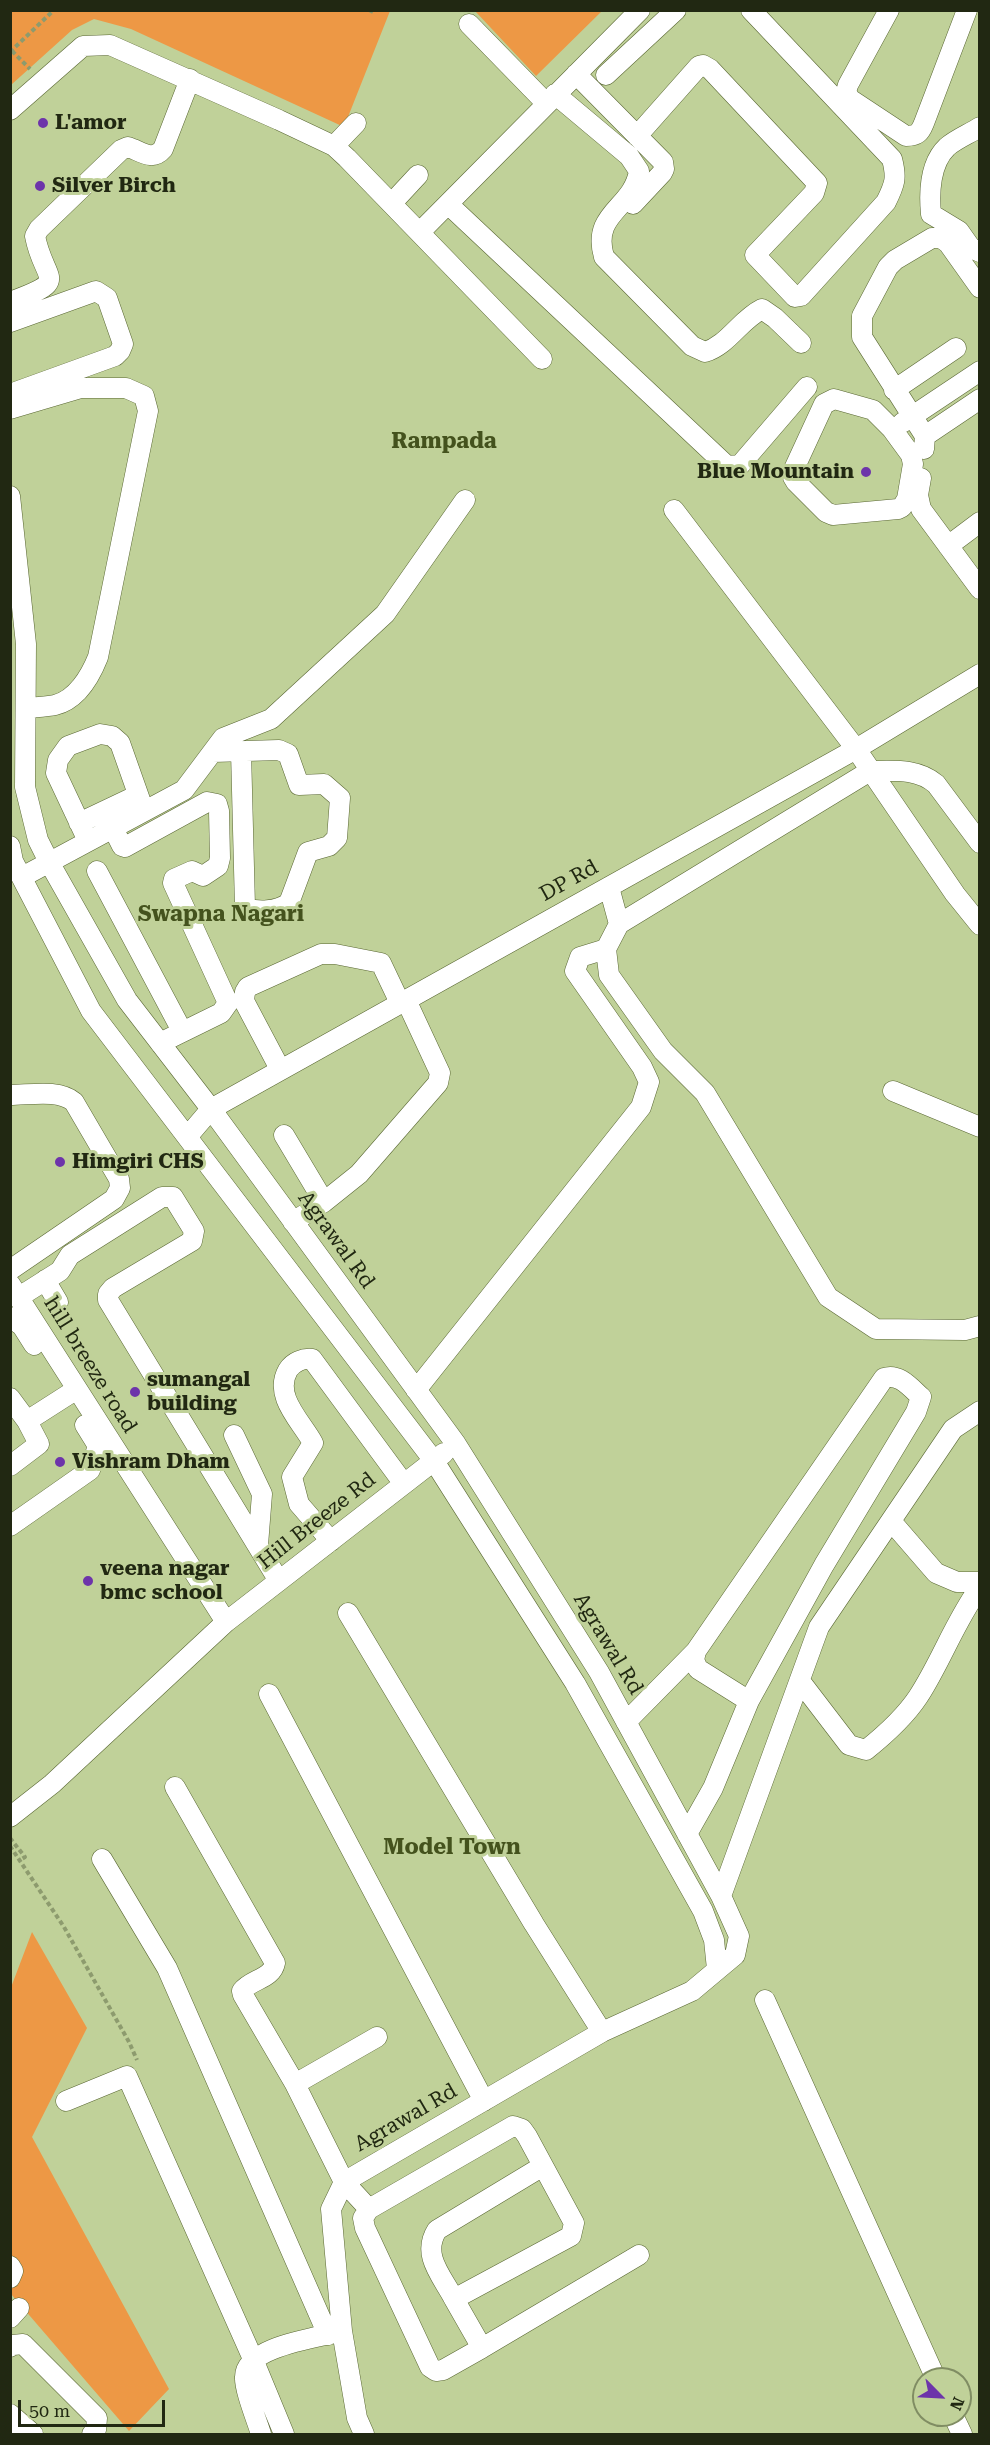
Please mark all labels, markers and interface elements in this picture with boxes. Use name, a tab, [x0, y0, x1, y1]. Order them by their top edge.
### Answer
place label: L'amor	[55, 110, 127, 136]
marker: L'amor	[36, 116, 50, 130]
place label: Silver Birch	[52, 173, 176, 199]
marker: Silver Birch	[33, 179, 47, 193]
district label: Rampada	[391, 429, 497, 455]
place label: Blue Mountain	[697, 459, 854, 485]
marker: Blue Mountain	[859, 465, 873, 479]
street label: DP Rd	[535, 855, 603, 907]
district label: Swapna Nagari	[138, 902, 304, 928]
place label: Himgiri CHS	[72, 1149, 204, 1175]
marker: Himgiri CHS	[53, 1155, 67, 1169]
street label: Agrawal Rd	[292, 1186, 380, 1294]
street label: hill breeze road	[38, 1292, 142, 1438]
place label: sumangal building	[147, 1367, 250, 1417]
marker: sumangal building	[128, 1385, 142, 1399]
place label: Vishram Dham	[72, 1449, 230, 1475]
marker: Vishram Dham	[53, 1455, 67, 1469]
street label: Hill Breeze Rd	[253, 1467, 381, 1575]
place label: veena nagar bmc school	[100, 1556, 230, 1606]
marker: veena nagar bmc school	[81, 1574, 95, 1588]
street label: Agrawal Rd	[568, 1589, 648, 1699]
district label: Model Town	[383, 1835, 521, 1861]
street label: Agrawal Rd	[350, 2079, 462, 2157]
north arrow	[912, 2367, 972, 2427]
scale bar	[21, 2388, 168, 2426]
text: N	[946, 2394, 968, 2413]
text: 50 m	[29, 2400, 70, 2421]

